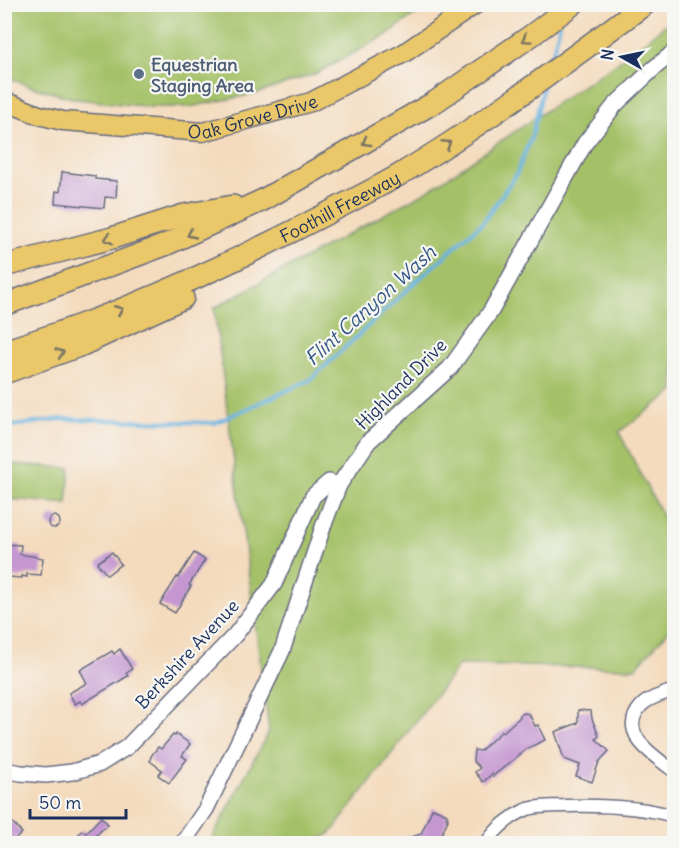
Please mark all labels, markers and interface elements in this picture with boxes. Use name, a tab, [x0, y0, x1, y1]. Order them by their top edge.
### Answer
north arrow	[592, 27, 652, 87]
one-way arrow	[521, 32, 532, 43]
text: N	[596, 48, 618, 62]
place label: Equestrian Staging Area	[151, 53, 254, 97]
marker: Equestrian Staging Area	[132, 67, 146, 81]
street label: Oak Grove Drive	[187, 89, 321, 144]
one-way arrow	[362, 134, 372, 146]
one-way arrow	[441, 140, 451, 152]
street label: Foothill Freeway	[276, 165, 404, 247]
one-way arrow	[186, 226, 197, 238]
one-way arrow	[103, 231, 113, 244]
water label: Flint Canyon Wash	[299, 239, 441, 370]
one-way arrow	[112, 305, 123, 317]
street label: Highland Drive	[351, 334, 451, 434]
one-way arrow	[53, 348, 64, 360]
street label: Berkshire Avenue	[130, 594, 244, 714]
scale bar	[30, 782, 126, 820]
text: 50 m	[39, 791, 81, 814]

